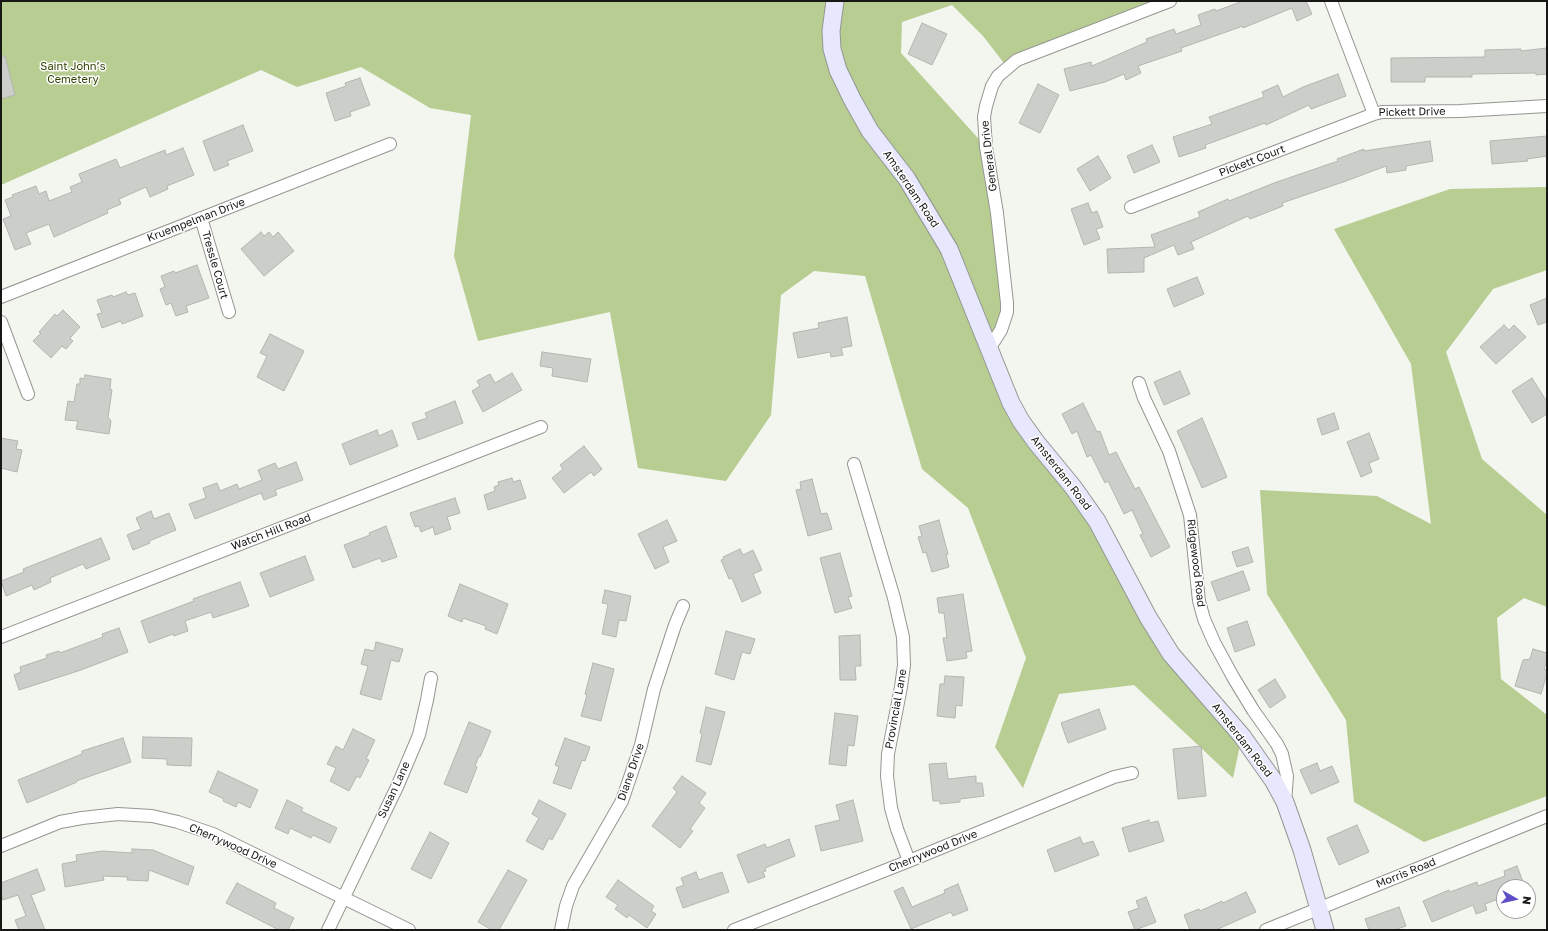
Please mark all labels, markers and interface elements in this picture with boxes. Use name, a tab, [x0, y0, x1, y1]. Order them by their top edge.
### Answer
park label: Saint John’s Cemetery	[40, 60, 106, 86]
street label: Pickett Drive	[1378, 105, 1446, 119]
street label: General Drive	[978, 120, 1000, 192]
street label: Pickett Court	[1217, 142, 1287, 180]
street label: Amsterdam Road	[880, 148, 942, 230]
street label: Kruempelman Drive	[145, 195, 247, 245]
street label: Tressle Court	[199, 229, 231, 301]
street label: Amsterdam Road	[1028, 433, 1094, 513]
street label: Watch Hill Road	[229, 511, 313, 553]
street label: Ridgewood Road	[1184, 518, 1208, 608]
street label: Provincial Lane	[882, 668, 910, 750]
street label: Amsterdam Road	[1209, 700, 1275, 780]
street label: Diane Drive	[615, 741, 647, 803]
street label: Susan Lane	[375, 760, 413, 820]
street label: Cherrywood Drive	[187, 821, 279, 871]
street label: Cherrywood Drive	[887, 827, 979, 875]
street label: Morris Road	[1374, 855, 1438, 891]
north arrow	[1496, 879, 1536, 919]
text: N	[1520, 896, 1534, 906]

